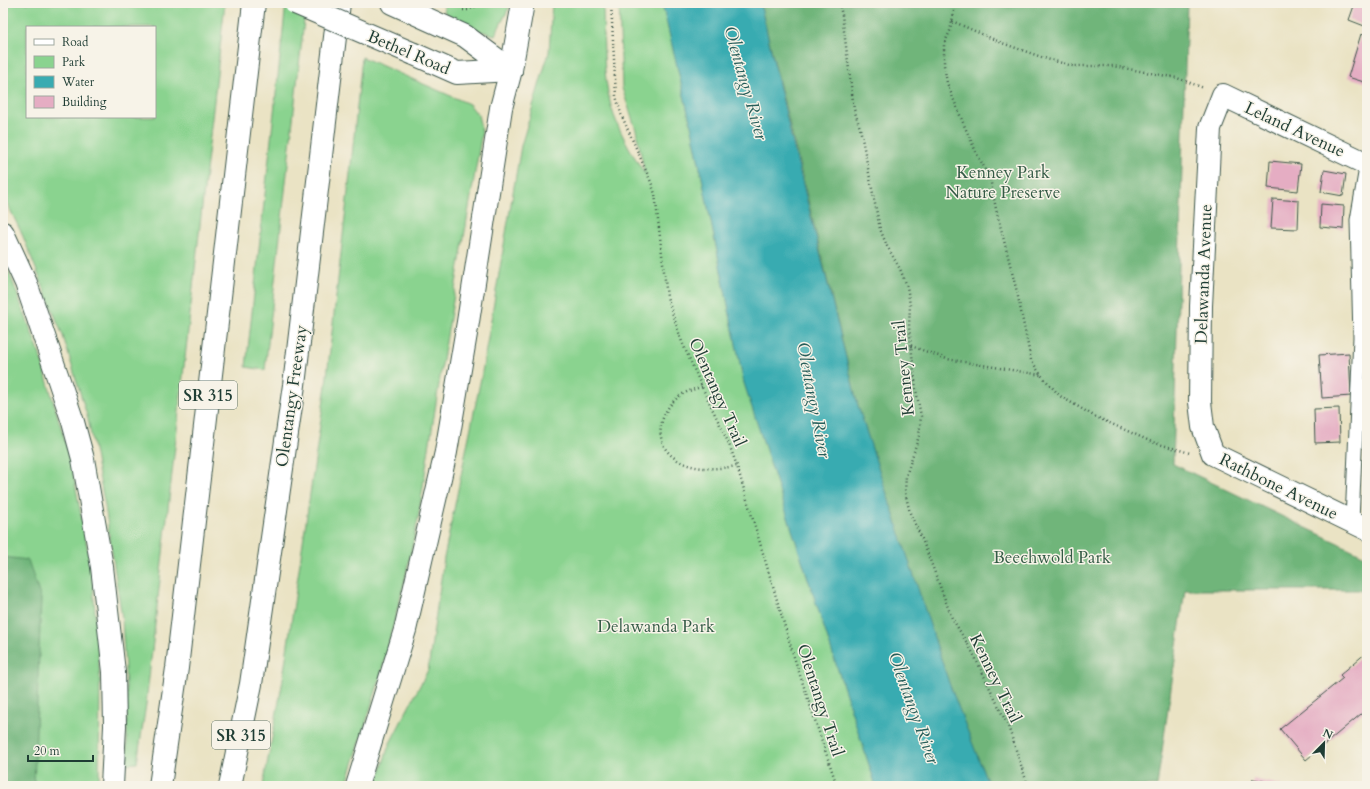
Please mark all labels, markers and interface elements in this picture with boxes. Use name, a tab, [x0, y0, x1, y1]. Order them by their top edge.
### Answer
water label: Olentangy River	[717, 23, 774, 144]
street label: Bethel Road	[364, 25, 454, 80]
legend	[26, 26, 156, 118]
text: Road	[62, 34, 89, 50]
text: Park	[62, 54, 86, 70]
text: Water	[61, 74, 95, 90]
text: Building	[62, 94, 107, 110]
street label: Leland Avenue	[1241, 96, 1349, 163]
park label: Kenney Park Nature Preserve	[946, 161, 1060, 204]
street label: Delawanda Avenue	[1190, 204, 1217, 344]
street label: Kenney Trail	[887, 318, 920, 417]
street label: Olentangy Freeway	[270, 324, 313, 469]
street label: Olentangy Trail	[683, 334, 752, 451]
water label: Olentangy River	[790, 340, 837, 461]
road number: SR 315	[179, 381, 237, 409]
street label: Rathbone Avenue	[1216, 448, 1342, 525]
park label: Beechwold Park	[993, 546, 1112, 569]
park label: Delawanda Park	[597, 615, 716, 638]
street label: Kenney Trail	[964, 630, 1027, 727]
street label: Olentangy Trail	[792, 641, 850, 760]
water label: Olentangy River	[882, 649, 946, 769]
road number: SR 315	[212, 721, 270, 749]
north arrow	[1304, 723, 1344, 763]
text: N	[1320, 725, 1335, 743]
scale bar	[28, 737, 93, 763]
text: 20 m	[34, 743, 61, 759]

